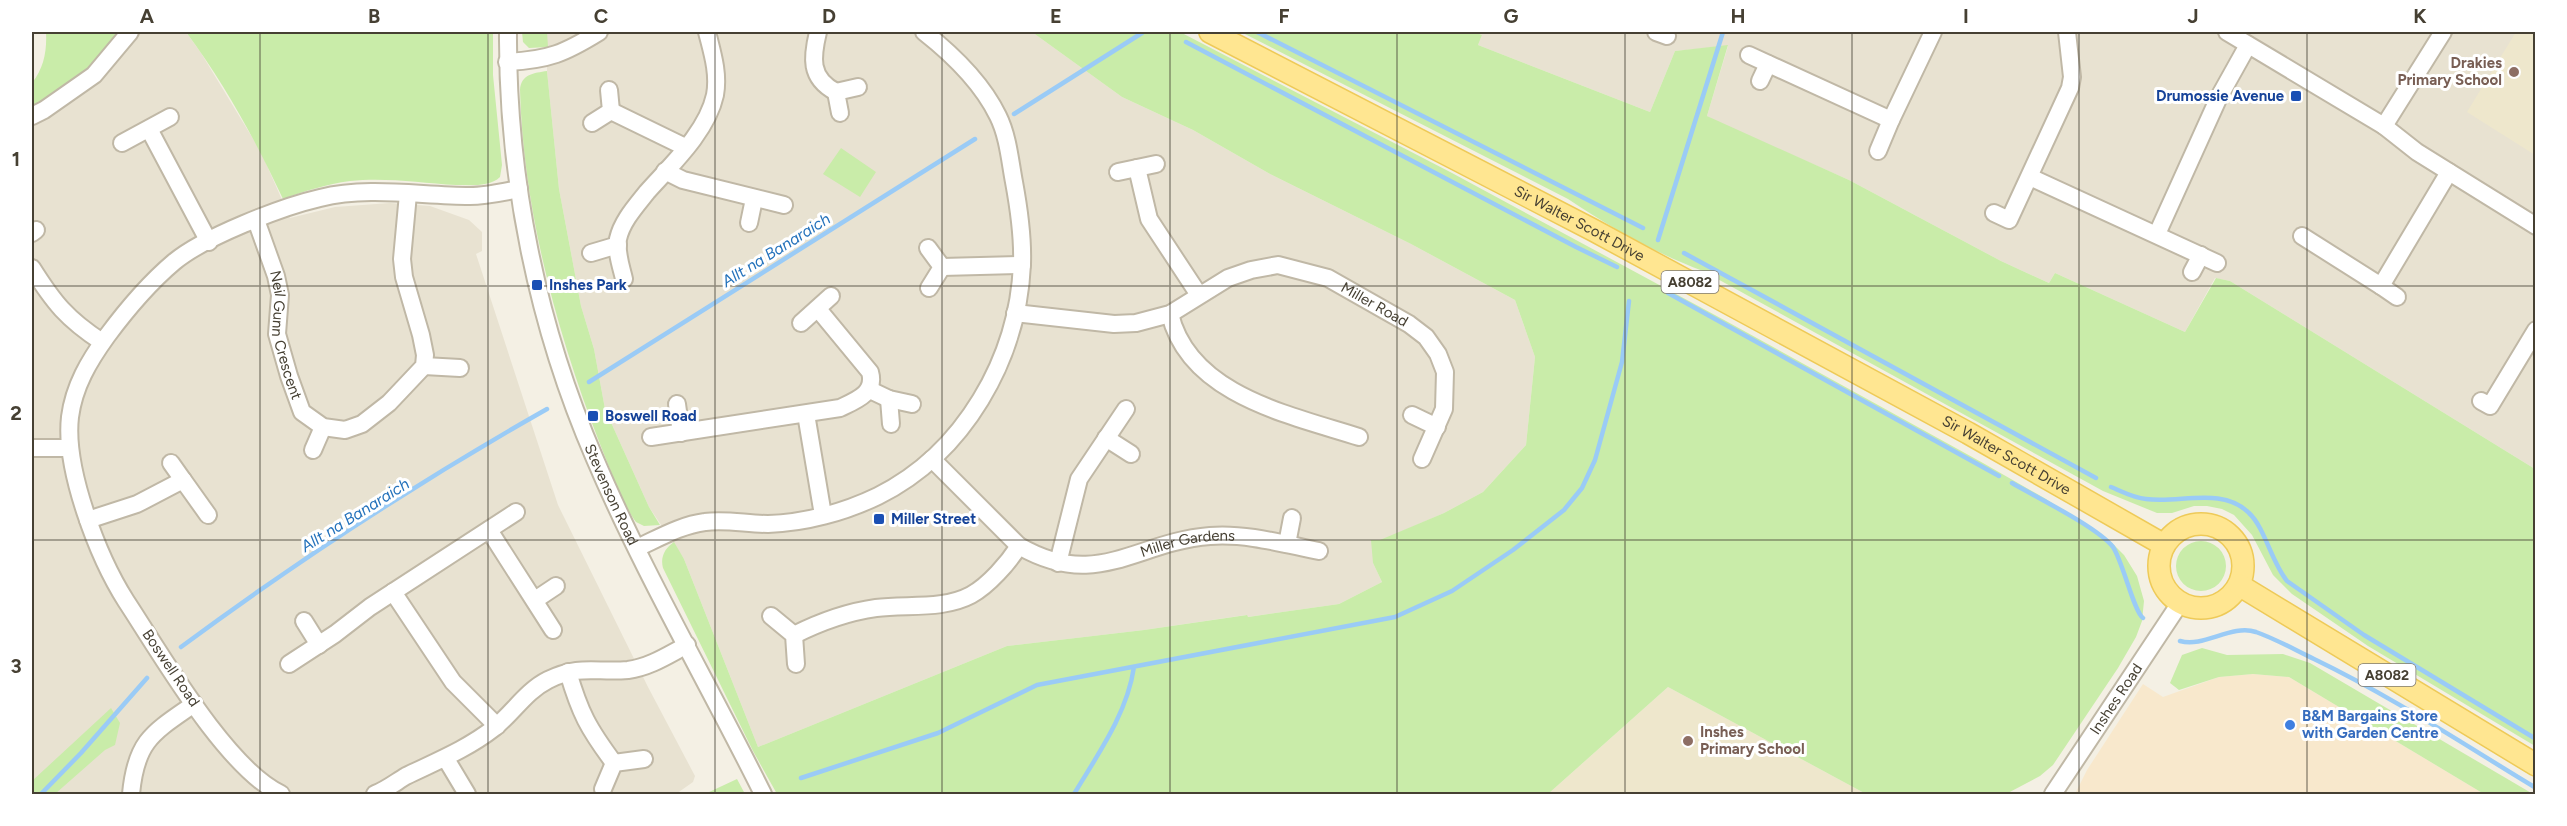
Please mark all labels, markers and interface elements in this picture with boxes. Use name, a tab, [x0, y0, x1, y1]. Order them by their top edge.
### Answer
text: A	[140, 4, 155, 28]
text: B	[368, 4, 380, 28]
text: C	[594, 4, 608, 28]
text: D	[822, 4, 836, 28]
text: E	[1050, 4, 1062, 28]
text: F	[1278, 4, 1290, 28]
text: G	[1504, 4, 1519, 28]
text: H	[1731, 4, 1746, 28]
text: I	[1963, 4, 1969, 28]
text: J	[2187, 4, 2199, 28]
text: K	[2413, 4, 2427, 28]
place label: Drakies Primary School	[2397, 54, 2502, 89]
marker: Drakies Primary School	[2507, 65, 2521, 79]
place label: Drumossie Avenue	[2156, 87, 2285, 105]
marker: Drumossie Avenue	[2289, 89, 2303, 103]
text: 1	[12, 147, 20, 171]
street label: Sir Walter Scott Drive	[1511, 182, 1648, 265]
water label: Allt na Banaraich	[717, 209, 834, 291]
street label: Neil Gunn Crescent	[266, 269, 306, 402]
road number: A8082	[1662, 271, 1718, 293]
place label: Inshes Park	[549, 276, 627, 294]
marker: Inshes Park	[530, 278, 544, 292]
street label: Miller Road	[1338, 278, 1411, 331]
text: 2	[10, 401, 22, 425]
place label: Boswell Road	[605, 407, 697, 425]
marker: Boswell Road	[586, 409, 600, 423]
street label: Sir Walter Scott Drive	[1939, 412, 2074, 499]
street label: Stevenson Road	[581, 441, 642, 548]
water label: Allt na Banaraich	[296, 474, 413, 556]
place label: Miller Street	[891, 510, 976, 528]
marker: Miller Street	[872, 512, 886, 526]
street label: Miller Gardens	[1138, 526, 1235, 561]
street label: Boswell Road	[139, 626, 203, 710]
text: 3	[10, 654, 22, 678]
street label: Inshes Road	[2086, 660, 2146, 738]
road number: A8082	[2358, 664, 2416, 686]
place label: B&M Bargains Store with Garden Centre	[2302, 707, 2439, 742]
marker: B&M Bargains Store with Garden Centre	[2283, 718, 2297, 732]
place label: Inshes Primary School	[1700, 723, 1805, 758]
marker: Inshes Primary School	[1681, 734, 1695, 748]

